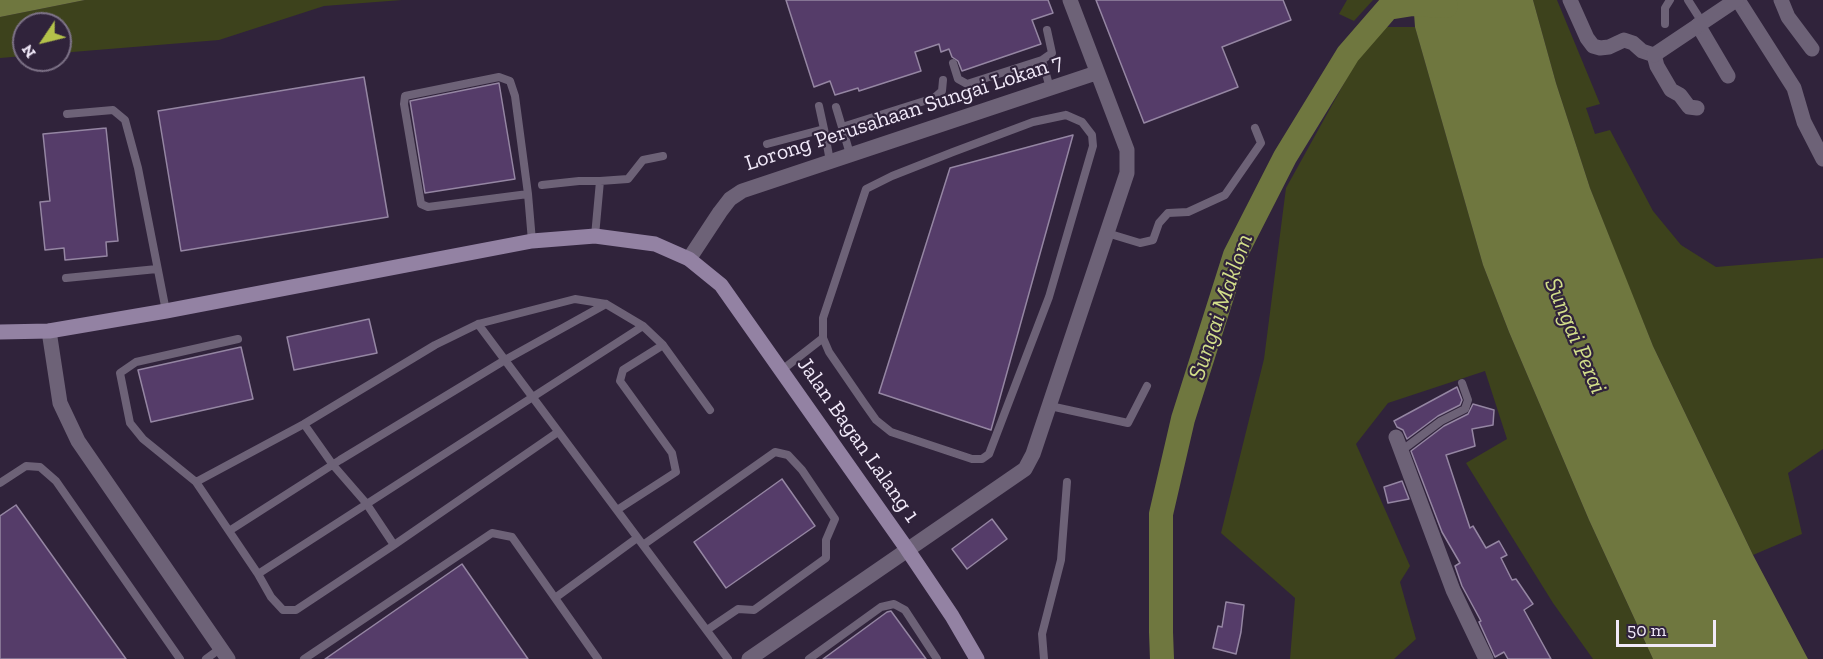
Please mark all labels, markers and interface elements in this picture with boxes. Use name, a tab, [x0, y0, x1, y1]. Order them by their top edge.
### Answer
north arrow	[12, 12, 72, 72]
text: N	[17, 41, 40, 62]
street label: Lorong Perusahaan Sungai Lokan 7	[742, 49, 1066, 177]
water label: Sungai Maklom	[1183, 230, 1259, 384]
water label: Sungai Perai	[1538, 274, 1612, 398]
street label: Jalan Bagan Lalang 1	[791, 352, 925, 528]
scale bar	[1619, 608, 1720, 646]
text: 50 m	[1627, 619, 1666, 641]

